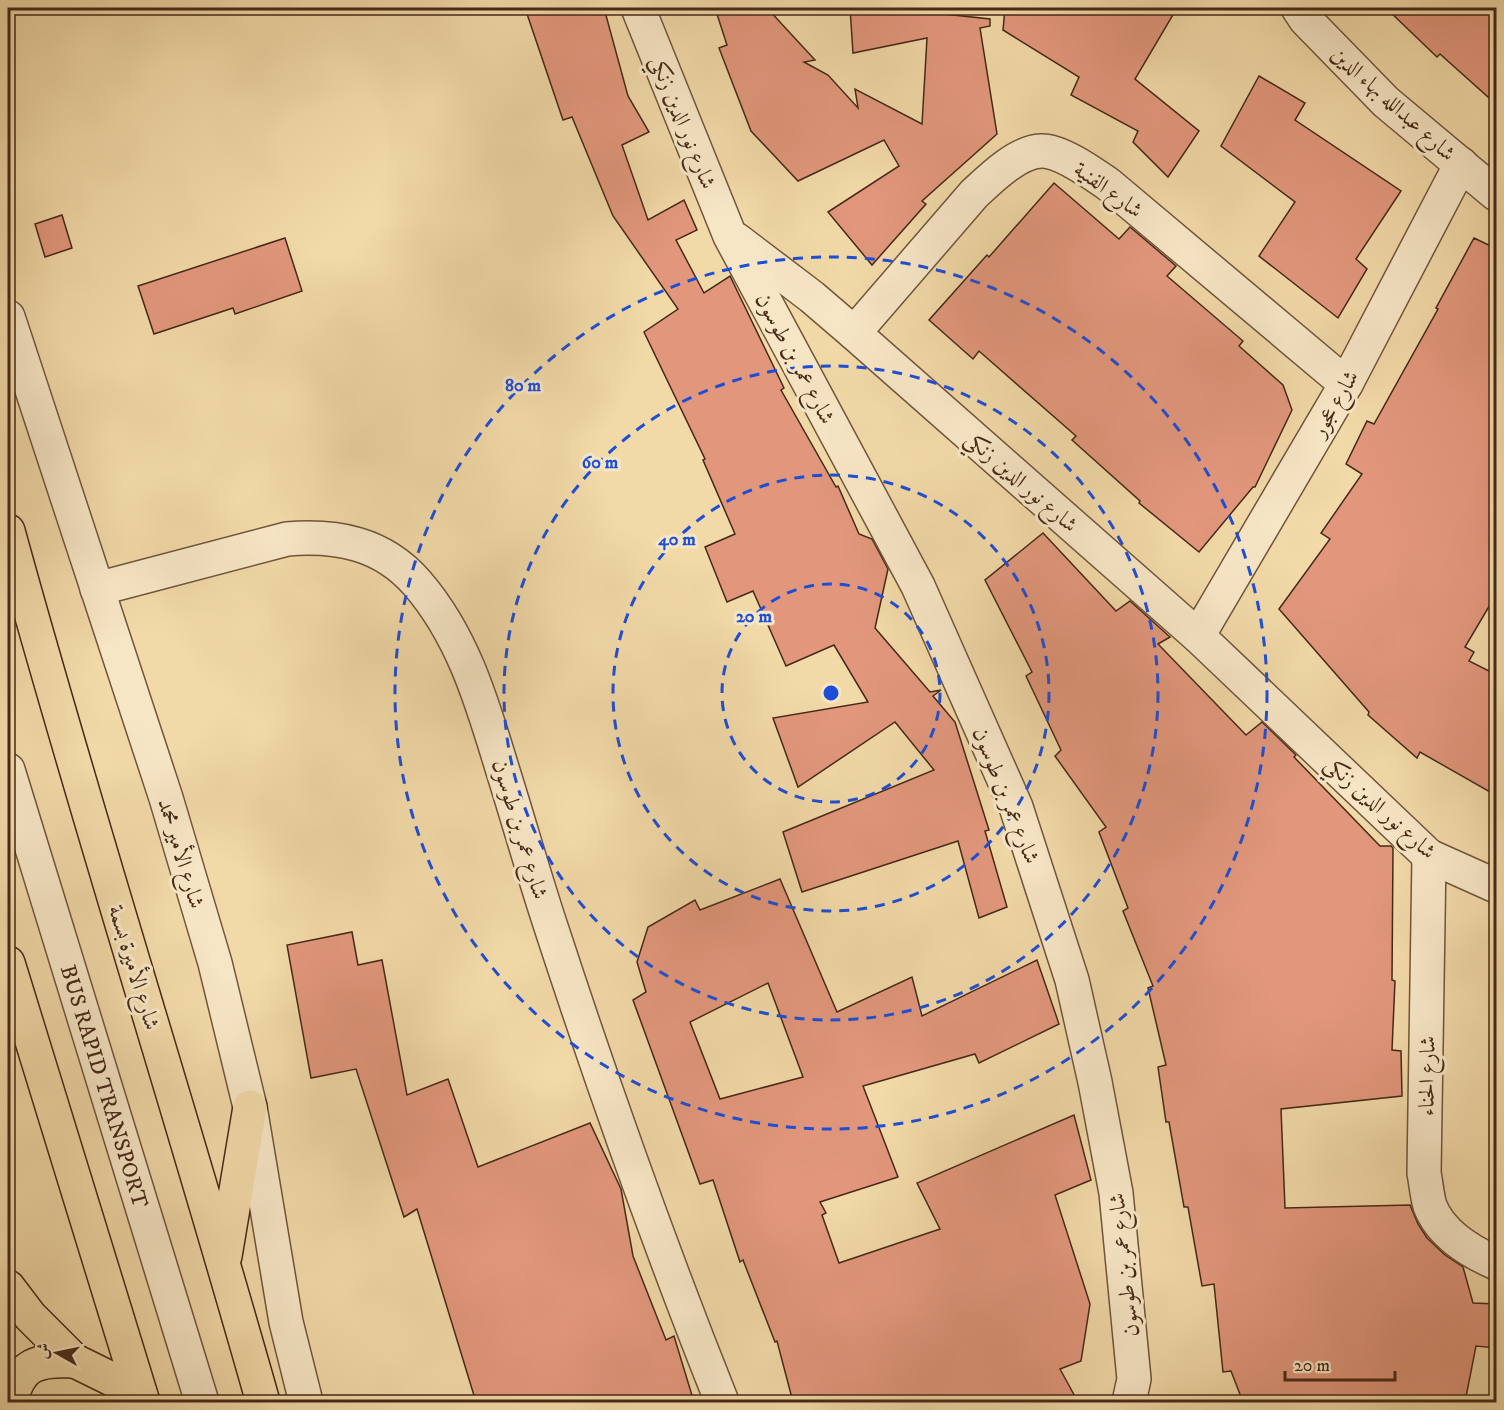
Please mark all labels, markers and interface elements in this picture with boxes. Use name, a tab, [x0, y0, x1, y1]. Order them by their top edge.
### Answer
street label: شارع عبدالله بهاء الدين	[1322, 41, 1461, 170]
street label: شارع نور الدين زنكي	[638, 52, 722, 195]
street label: شارع الفنية	[1066, 156, 1148, 228]
street label: شارع عمر بن طوسون	[745, 289, 841, 431]
street label: شارع عجور	[1304, 366, 1369, 446]
text: 80 m	[505, 375, 542, 397]
street label: شارع نور الدين زنكي	[955, 426, 1083, 543]
text: 60 m	[582, 452, 619, 474]
text: 40 m	[657, 529, 696, 551]
text: 20 m	[736, 606, 772, 628]
centre of rings	[821, 683, 841, 703]
street label: شارع عمر بن طوسون	[962, 723, 1045, 869]
street label: شارع نور الدين زنكي	[1315, 751, 1441, 870]
street label: شارع عمر بن طوسون	[482, 756, 554, 904]
street label: شارع الأمير محمد	[147, 794, 213, 913]
street label: شارع الأميرة بسمة	[98, 901, 168, 1034]
street label: BUS RAPID TRANSPORT	[54, 962, 154, 1212]
street label: شارع الحناء	[1413, 1036, 1446, 1117]
street label: شارع عمر بن طوسون	[1104, 1191, 1149, 1338]
north arrow	[27, 1323, 87, 1383]
text: ش	[32, 1341, 54, 1360]
scale bar	[1285, 1344, 1394, 1382]
text: 20 m	[1294, 1355, 1330, 1377]

